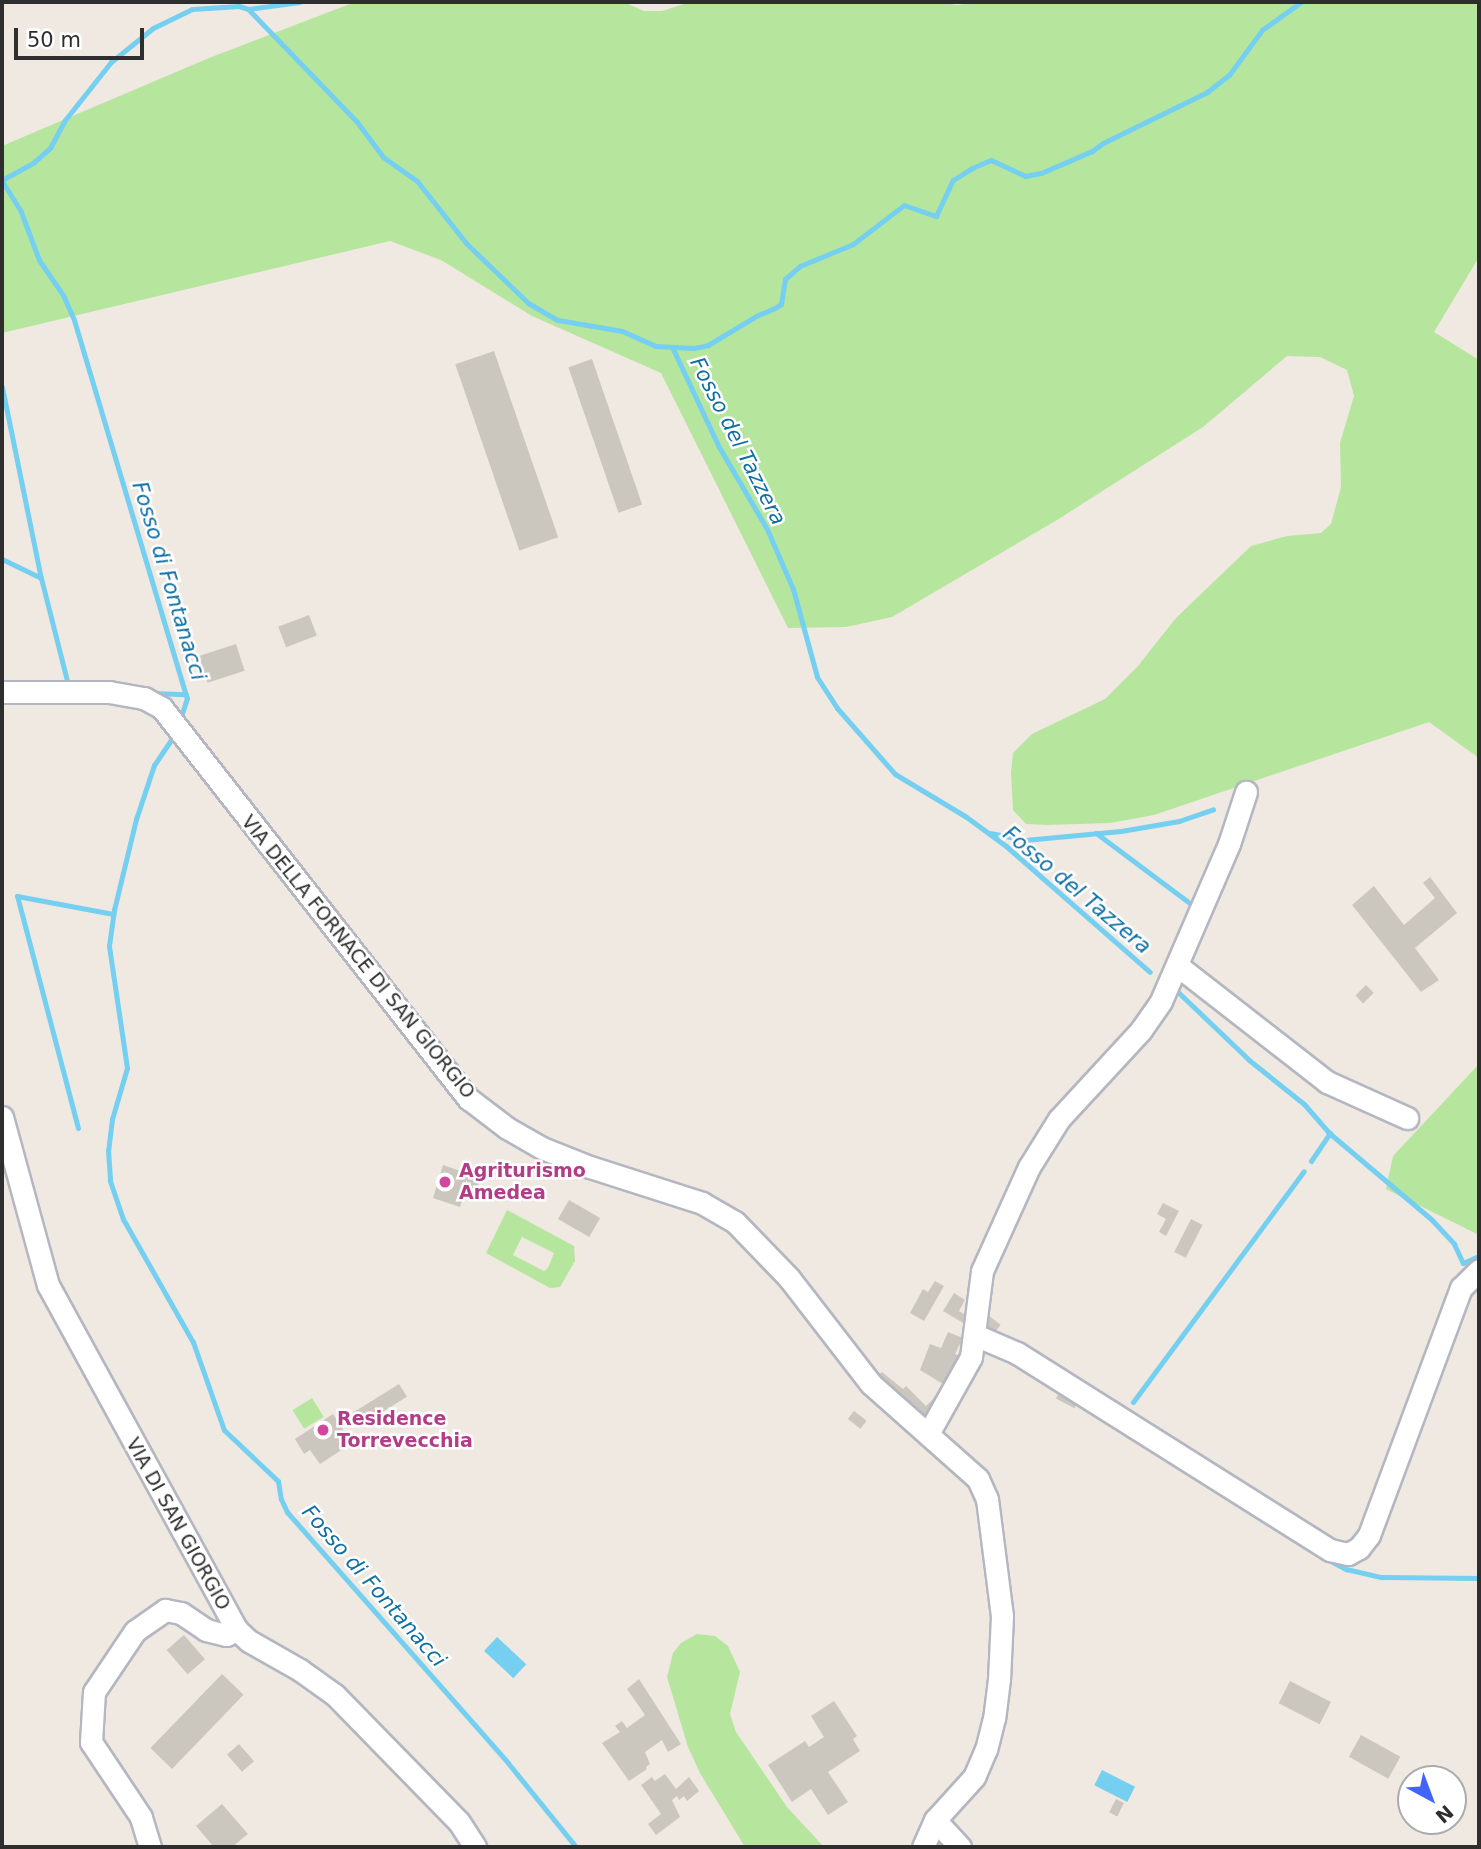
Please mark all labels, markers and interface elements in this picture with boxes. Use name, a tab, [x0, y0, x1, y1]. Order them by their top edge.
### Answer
scale bar	[18, 14, 147, 58]
text: 50 m	[27, 28, 81, 52]
water label: Fosso del Tazzera	[685, 353, 791, 529]
water label: Fosso di Fontanacci	[127, 479, 211, 683]
street label: VIA DELLA FORNACE DI SAN GIORGIO	[237, 811, 479, 1103]
water label: Fosso del Tazzera	[998, 821, 1156, 959]
place label: Agriturismo Amedea	[459, 1160, 586, 1204]
marker: Agriturismo Amedea	[437, 1174, 453, 1190]
place label: Residence Torrevecchia	[337, 1408, 473, 1452]
marker: Residence Torrevecchia	[315, 1422, 331, 1438]
street label: VIA DI SAN GIORGIO	[121, 1434, 235, 1614]
water label: Fosso di Fontanacci	[297, 1500, 451, 1672]
north arrow	[1397, 1765, 1467, 1835]
text: N	[1431, 1801, 1458, 1828]

